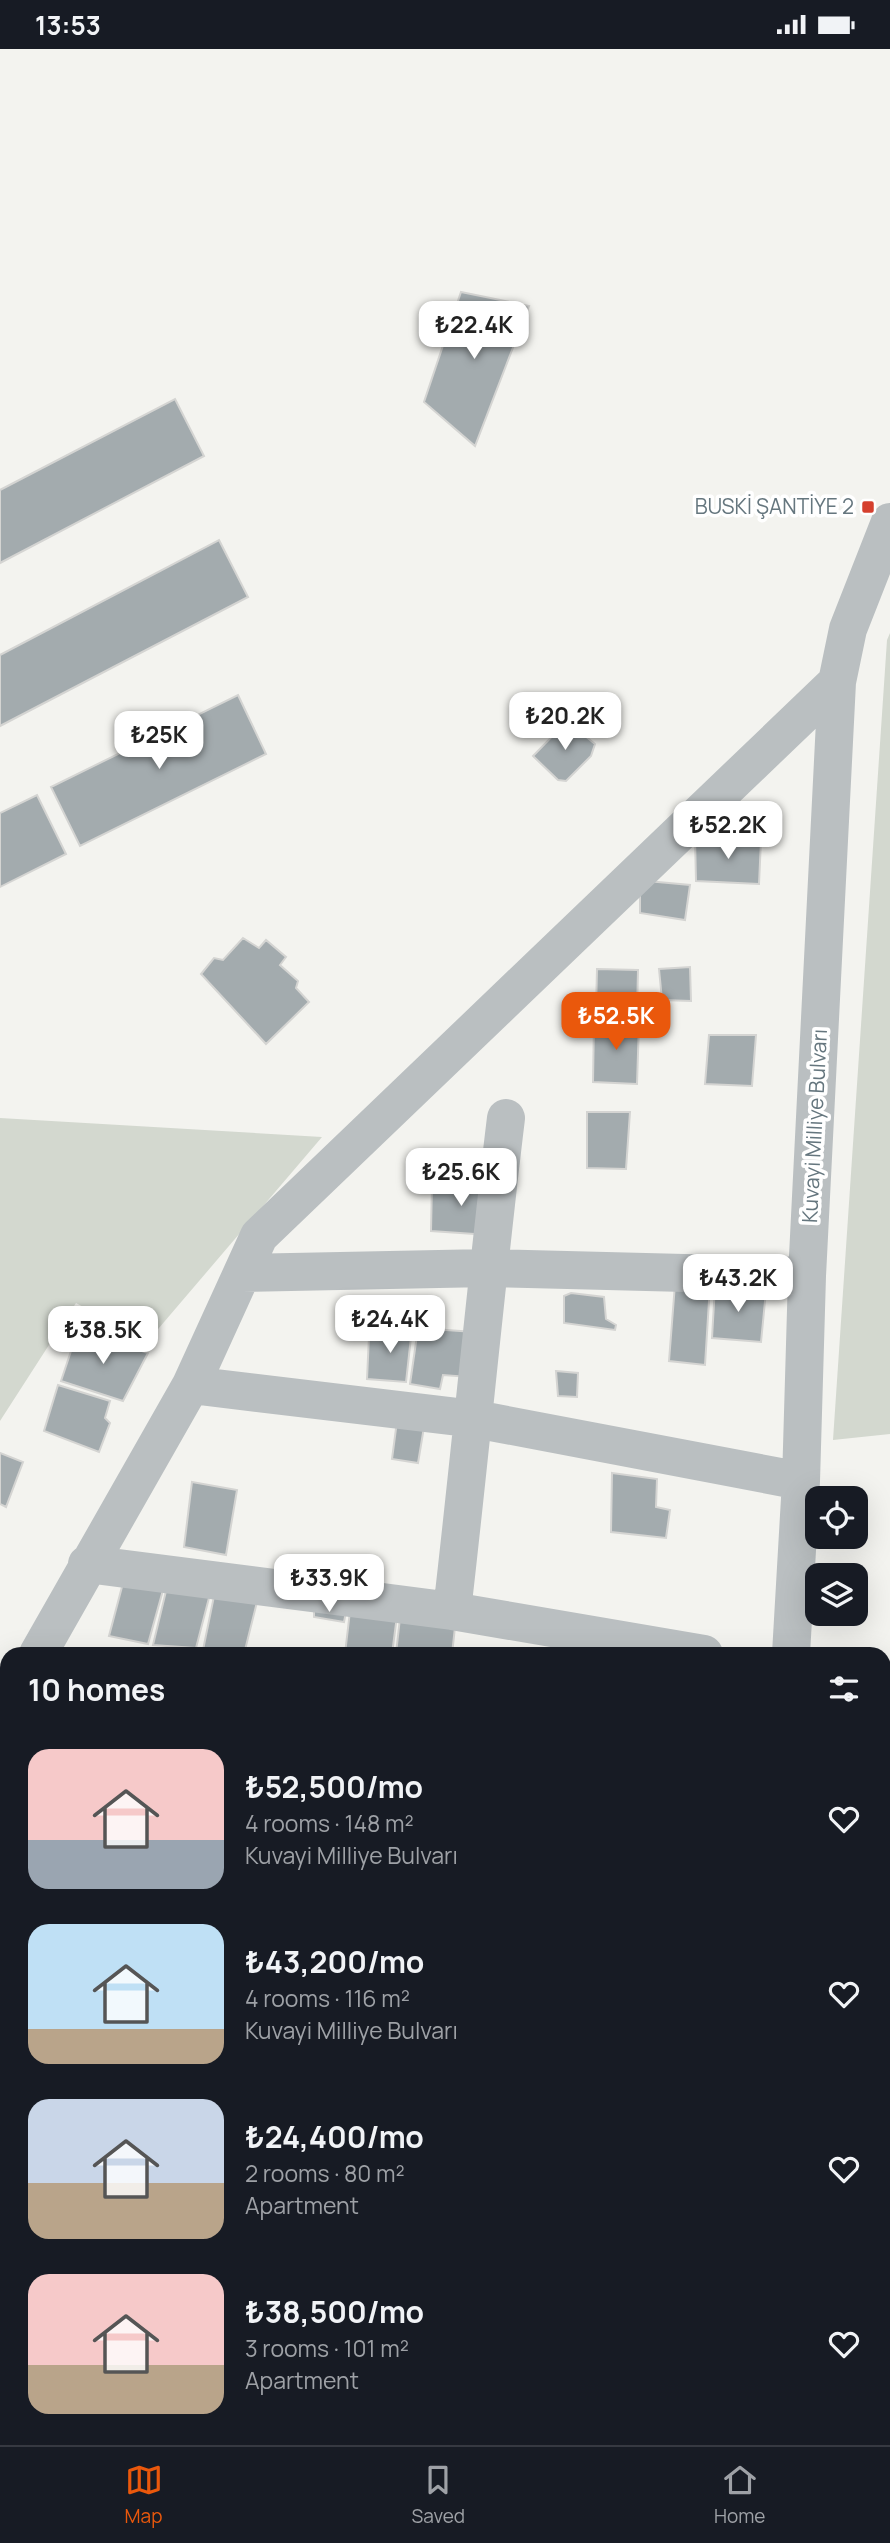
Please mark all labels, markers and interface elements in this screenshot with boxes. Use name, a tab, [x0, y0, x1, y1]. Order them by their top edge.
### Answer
text: 13:53	[35, 7, 101, 43]
pin: ₺22.4K	[417, 301, 531, 361]
text: ₺22.4K	[435, 308, 513, 340]
place label: BUSKİ ŞANTİYE 2	[695, 492, 854, 520]
marker: BUSKİ ŞANTİYE 2	[860, 499, 876, 515]
pin: ₺20.2K	[508, 693, 622, 752]
text: ₺20.2K	[525, 699, 605, 731]
pin: ₺25K	[118, 711, 200, 771]
text: ₺25K	[130, 718, 188, 750]
pin: ₺52.2K	[671, 801, 785, 861]
text: ₺52.2K	[689, 808, 767, 840]
pin: ₺52.5K	[559, 993, 673, 1052]
text: ₺52.5K	[577, 999, 655, 1031]
street label: Kuvayi Milliye Bulvarı	[795, 1028, 833, 1224]
pin: ₺25.6K	[404, 1149, 518, 1208]
text: ₺25.6K	[422, 1155, 500, 1187]
pin: ₺43.2K	[681, 1255, 795, 1314]
text: ₺43.2K	[699, 1261, 777, 1293]
pin: ₺24.4K	[333, 1295, 447, 1355]
text: ₺24.4K	[351, 1302, 429, 1334]
pin: ₺38.5K	[46, 1307, 160, 1366]
text: ₺38.5K	[64, 1313, 142, 1345]
map controls	[805, 1486, 868, 1626]
button: locate	[805, 1486, 868, 1549]
pin: ₺33.9K	[272, 1555, 386, 1614]
text: ₺33.9K	[290, 1561, 368, 1593]
button: layers	[805, 1563, 868, 1626]
text: 10 homes	[28, 1669, 165, 1710]
icon: filters	[825, 1670, 863, 1708]
text: ₺52,500/mo	[245, 1766, 423, 1807]
icon: home	[84, 1777, 168, 1861]
icon: heart	[825, 1800, 863, 1838]
text: 4 rooms · 148 m²	[245, 1807, 414, 1839]
text: Kuvayi Milliye Bulvarı	[245, 1839, 458, 1871]
text: ₺43,200/mo	[245, 1941, 424, 1982]
icon: home	[84, 1952, 168, 2036]
icon: heart	[825, 1975, 863, 2013]
text: 4 rooms · 116 m²	[245, 1982, 410, 2014]
text: Kuvayi Milliye Bulvarı	[245, 2014, 458, 2046]
text: ₺24,400/mo	[245, 2116, 424, 2157]
icon: home	[84, 2127, 168, 2211]
icon: heart	[825, 2150, 863, 2188]
text: 2 rooms · 80 m²	[245, 2157, 405, 2189]
text: Apartment	[245, 2189, 359, 2221]
text: ₺38,500/mo	[245, 2291, 424, 2332]
icon: home	[84, 2302, 168, 2386]
icon: heart	[825, 2325, 863, 2363]
text: 3 rooms · 101 m²	[245, 2332, 409, 2364]
text: Apartment	[245, 2364, 359, 2396]
tab: Map	[125, 2461, 163, 2529]
tab: Saved	[412, 2461, 465, 2529]
tab: Home	[714, 2461, 765, 2529]

